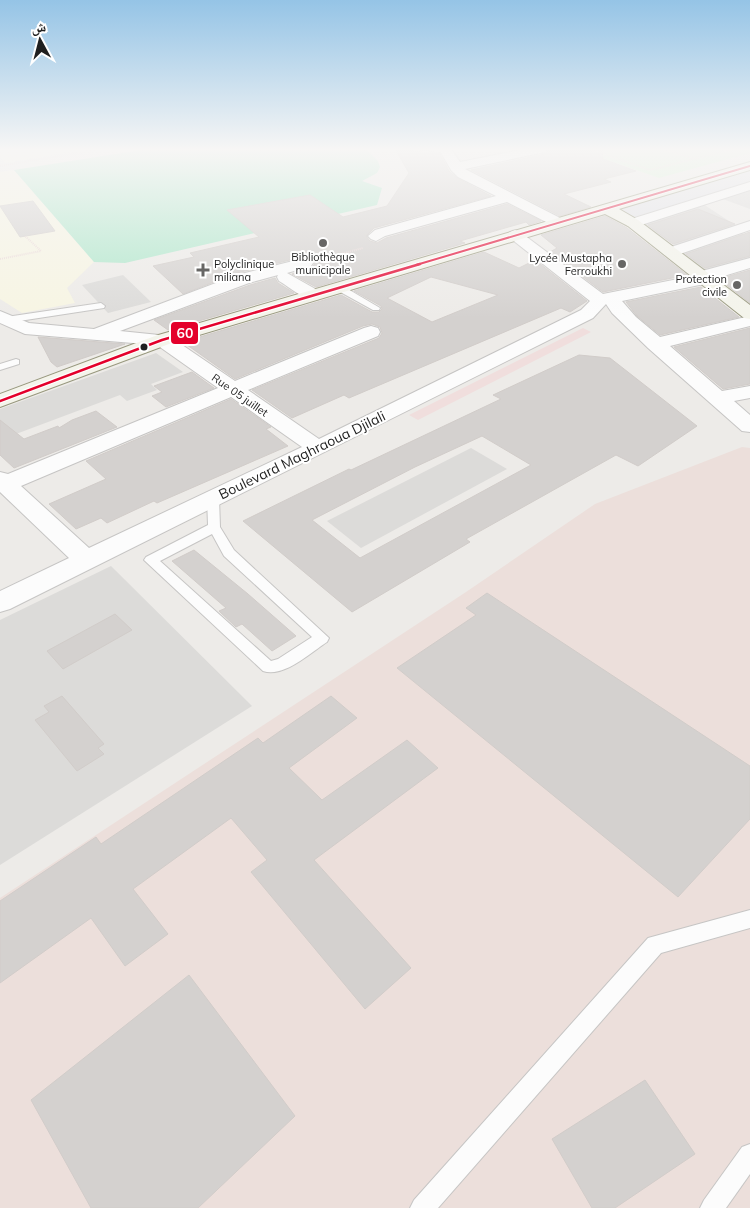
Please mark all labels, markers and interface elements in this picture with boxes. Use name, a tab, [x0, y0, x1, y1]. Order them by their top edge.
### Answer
north arrow	[15, 15, 65, 65]
text: ش	[30, 17, 47, 37]
marker: Bibliothèque municipale	[317, 237, 329, 249]
place label: Bibliothèque municipale	[291, 250, 355, 277]
place label: Lycée Mustapha Ferroukhi	[529, 251, 612, 278]
place label: Polyclinique miliana	[214, 257, 274, 284]
marker: Lycée Mustapha Ferroukhi	[616, 258, 628, 270]
marker: Polyclinique miliana	[196, 263, 210, 277]
place label: Protection civile	[675, 272, 727, 299]
marker: Protection civile	[731, 279, 743, 291]
line badge: 60	[170, 321, 199, 345]
text: 60	[177, 324, 193, 342]
unlabelled marker	[139, 342, 149, 352]
street label: Rue 05 juillet	[209, 370, 271, 420]
street label: Boulevard Maghraoua Djilali	[216, 407, 388, 503]

